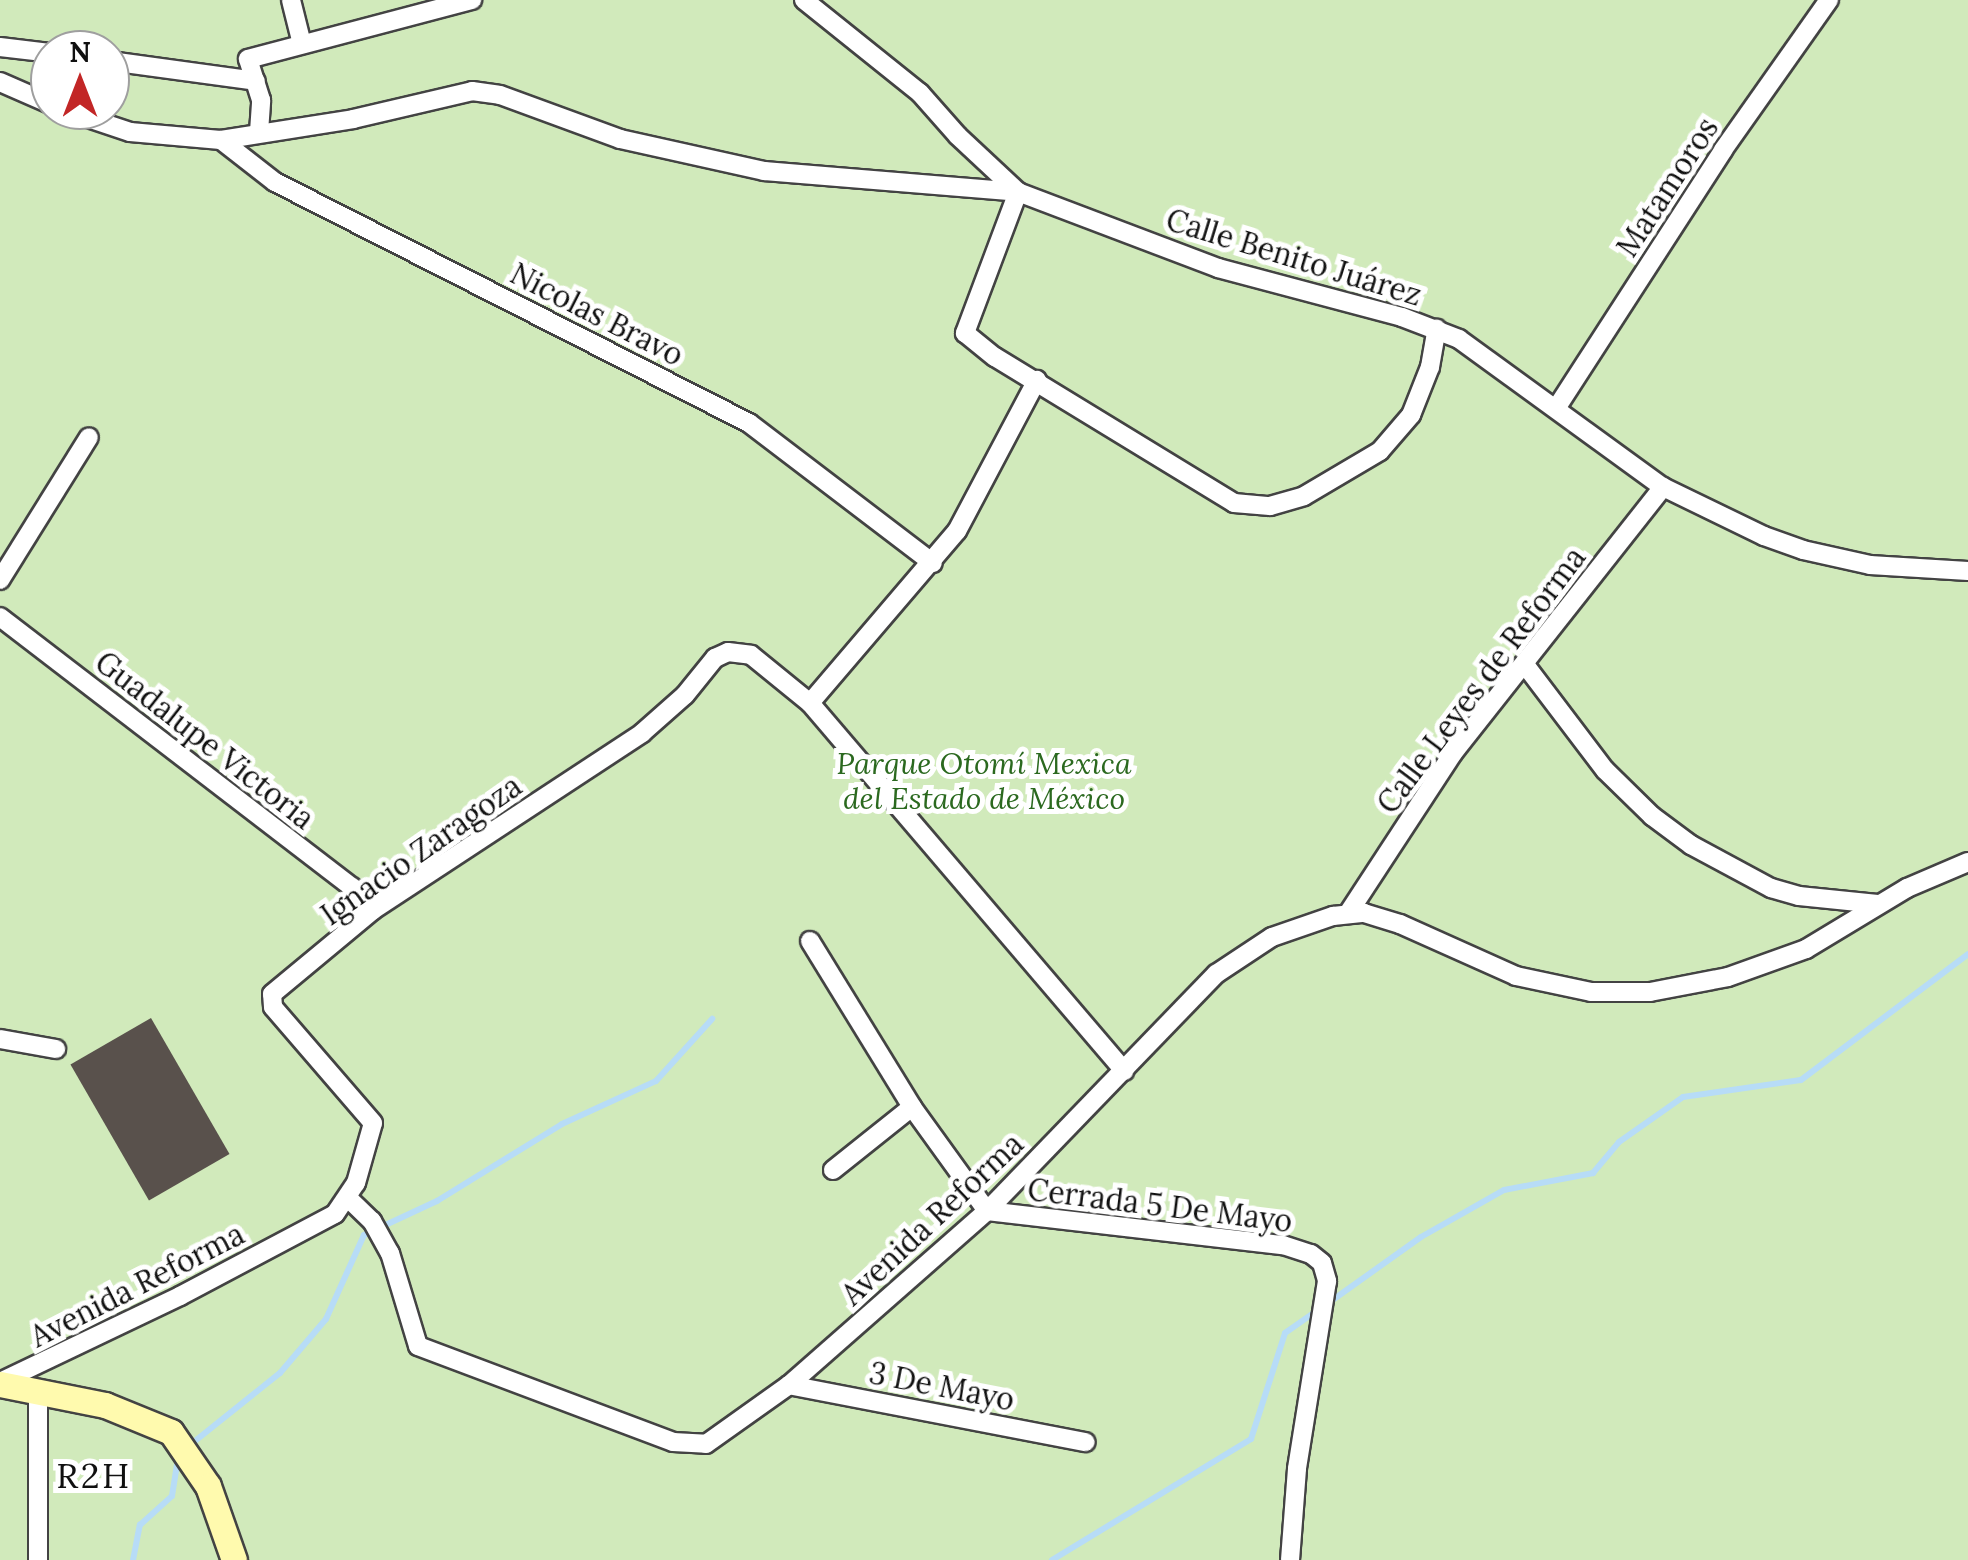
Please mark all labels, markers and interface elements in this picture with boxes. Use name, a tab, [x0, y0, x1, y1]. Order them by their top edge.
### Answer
north arrow	[30, 30, 130, 130]
text: N	[69, 34, 91, 70]
street label: Matamoros	[1609, 111, 1725, 263]
street label: Calle Benito Juárez	[1162, 201, 1426, 313]
street label: Nicolas Bravo	[505, 255, 689, 373]
street label: Calle Leyes de Reforma	[1369, 540, 1593, 820]
street label: Guadalupe Victoria	[89, 644, 321, 836]
park label: Parque Otomí Mexica del Estado de México	[837, 745, 1131, 816]
street label: Ignacio Zaragoza	[314, 767, 528, 933]
street label: Avenida Reforma	[834, 1126, 1030, 1312]
street label: Cerrada 5 De Mayo	[1026, 1171, 1294, 1239]
street label: Avenida Reforma	[24, 1216, 250, 1354]
street label: 3 De Mayo	[866, 1354, 1018, 1418]
district label: R2H	[56, 1455, 132, 1497]

